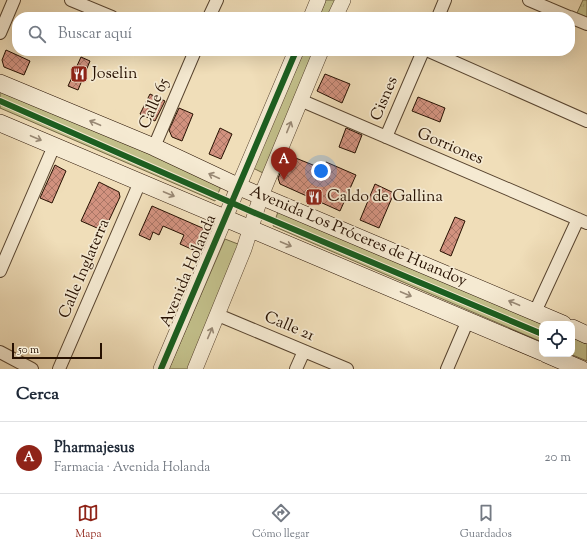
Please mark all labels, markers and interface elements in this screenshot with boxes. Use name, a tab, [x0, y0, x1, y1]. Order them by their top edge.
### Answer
search box	[12, 12, 575, 56]
icon: search	[26, 23, 48, 45]
text: Buscar aquí	[58, 24, 132, 45]
place label: Joselin	[91, 63, 138, 86]
restaurant icon: Joselin	[69, 64, 89, 84]
street label: Cisnes	[365, 73, 405, 125]
street label: Calle 65	[134, 75, 176, 133]
one-way arrow	[90, 119, 102, 126]
one-way arrow	[285, 121, 293, 133]
street label: Gorriones	[413, 123, 487, 171]
one-way arrow	[30, 135, 42, 143]
pin: A	[271, 147, 297, 180]
your location	[311, 161, 331, 181]
one-way arrow	[208, 172, 220, 179]
street label: Avenida Los Próceres de Huandoy	[246, 181, 470, 293]
place label: Caldo de Gallina	[327, 186, 444, 209]
restaurant icon: Caldo de Gallina	[304, 187, 324, 207]
one-way arrow	[162, 190, 174, 198]
street label: Avenida Holanda	[155, 211, 223, 331]
street label: Calle Inglaterra	[54, 215, 117, 322]
one-way arrow	[279, 240, 291, 248]
one-way arrow	[399, 291, 411, 298]
one-way arrow	[509, 299, 521, 306]
street label: Calle 21	[260, 306, 318, 348]
map controls	[539, 321, 575, 357]
button: locate	[539, 321, 575, 357]
one-way arrow	[207, 327, 215, 339]
scale bar	[12, 341, 102, 360]
text: 50 m	[18, 342, 39, 358]
text: Cerca	[16, 383, 59, 407]
text: Pharmajesus	[54, 438, 134, 459]
text: A	[24, 449, 34, 467]
text: 20 m	[545, 449, 571, 467]
text: Farmacia · Avenida Holanda	[54, 459, 210, 477]
tab: Mapa	[75, 502, 101, 542]
tab: Cómo llegar	[252, 502, 309, 542]
tab: Guardados	[460, 502, 512, 542]

